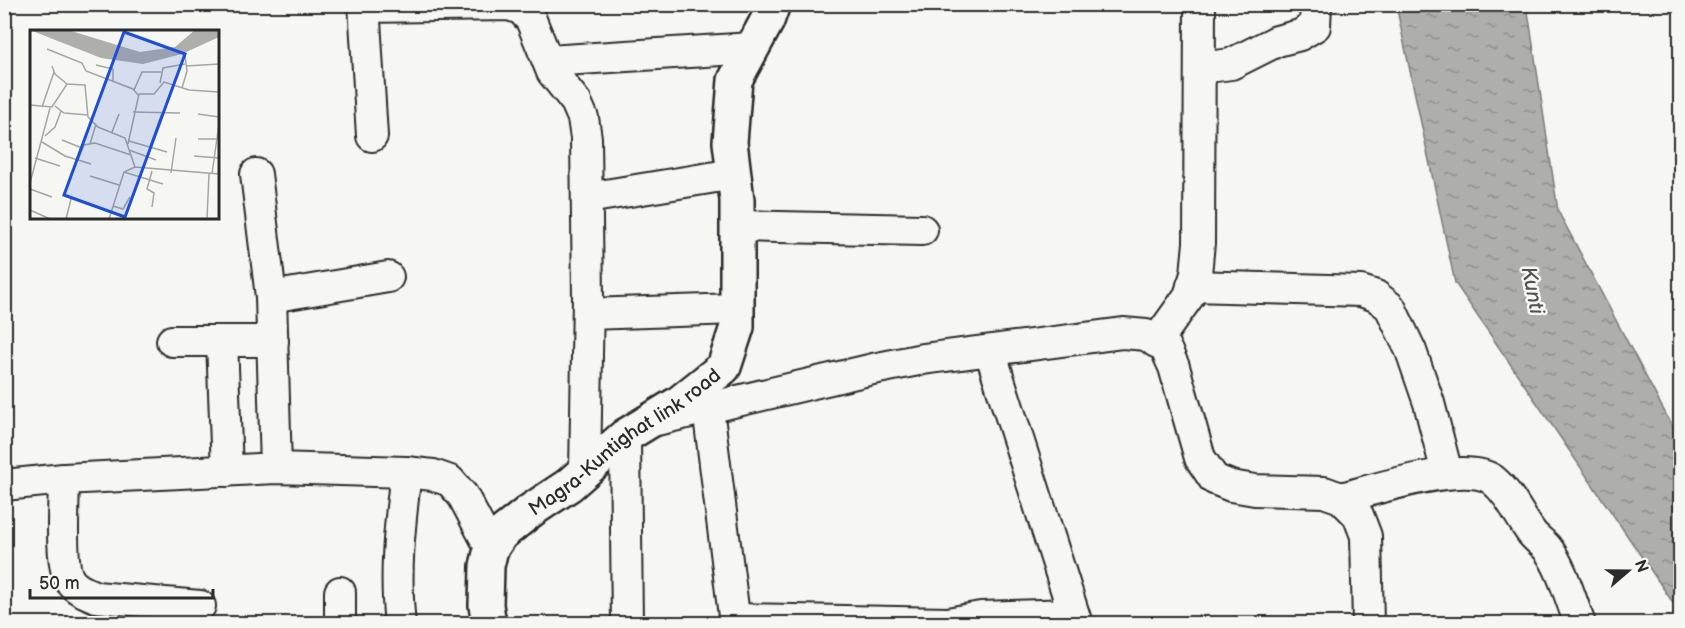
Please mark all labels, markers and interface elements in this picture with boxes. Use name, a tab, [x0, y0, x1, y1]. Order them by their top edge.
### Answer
inset map	[30, 30, 219, 219]
water label: Kunti	[1516, 264, 1550, 317]
street label: Magra-Kuntighat link road	[524, 364, 726, 522]
north arrow	[1598, 541, 1658, 601]
text: N	[1630, 557, 1652, 575]
scale bar	[30, 562, 213, 600]
text: 50 m	[39, 573, 80, 594]

